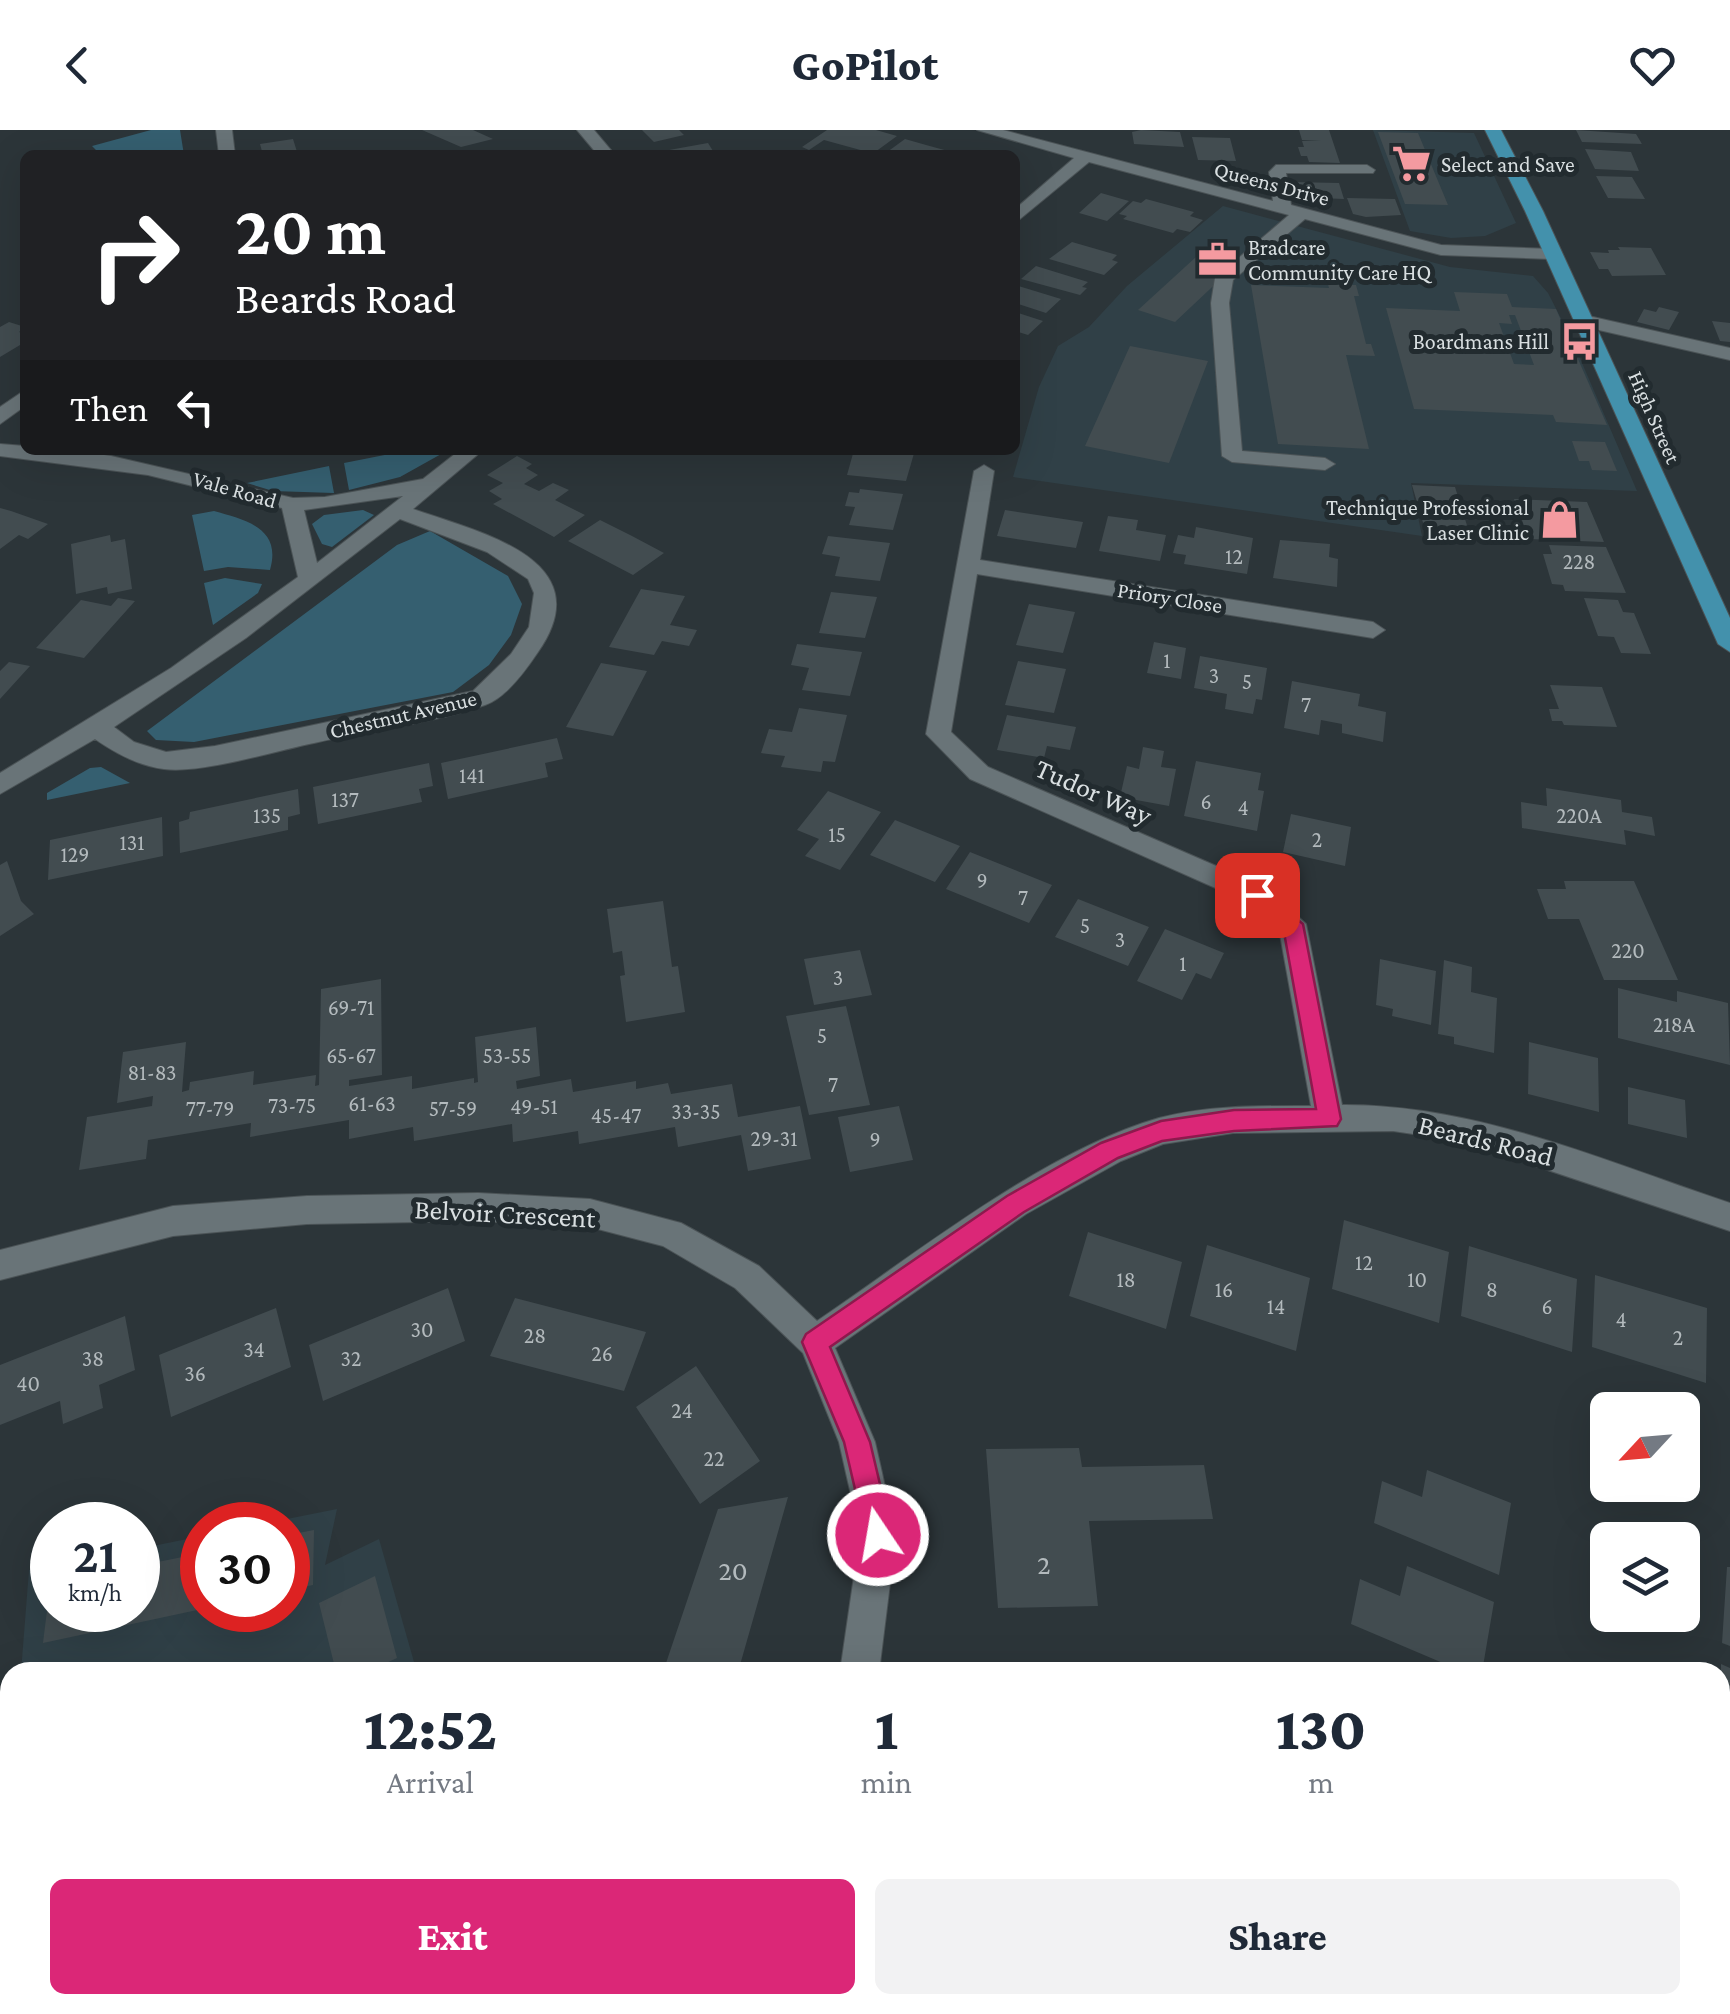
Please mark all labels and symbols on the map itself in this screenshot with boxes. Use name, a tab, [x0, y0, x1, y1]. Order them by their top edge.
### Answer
supermarket icon: Select and Save	[1390, 143, 1432, 185]
place label: Select and Save	[1441, 152, 1575, 177]
street label: Queens Drive	[1212, 156, 1332, 211]
place label: Bradcare Community Care HQ	[1248, 235, 1432, 285]
office icon: Bradcare Community Care HQ	[1197, 239, 1239, 281]
bus stop icon: Boardmans Hill	[1558, 320, 1600, 362]
place label: Boardmans Hill	[1413, 329, 1549, 354]
street label: High Street	[1623, 367, 1686, 468]
street label: Vale Road	[190, 466, 280, 513]
place label: Technique Professional Laser Clinic	[1326, 495, 1529, 545]
shop icon: Technique Professional Laser Clinic	[1538, 499, 1580, 541]
house number: 12	[1225, 544, 1243, 569]
house number: 228	[1563, 549, 1595, 574]
street label: Priory Close	[1116, 577, 1224, 618]
house number: 1	[1163, 648, 1171, 673]
house number: 3	[1209, 663, 1219, 688]
house number: 5	[1242, 669, 1252, 694]
street label: Chestnut Avenue	[327, 685, 479, 744]
house number: 7	[1301, 692, 1311, 717]
street label: Tudor Way	[1031, 752, 1158, 831]
house number: 141	[459, 763, 485, 788]
house number: 137	[331, 787, 359, 812]
house number: 6	[1200, 789, 1212, 814]
house number: 4	[1237, 795, 1249, 820]
house number: 135	[253, 803, 281, 828]
house number: 220A	[1556, 803, 1602, 828]
house number: 15	[828, 822, 846, 847]
house number: 2	[1312, 827, 1322, 852]
house number: 131	[119, 830, 145, 855]
house number: 129	[61, 842, 89, 867]
pin	[1215, 853, 1300, 938]
house number: 9	[976, 868, 988, 893]
house number: 7	[1018, 885, 1028, 910]
house number: 5	[1080, 913, 1090, 938]
house number: 3	[1115, 927, 1125, 952]
house number: 220	[1611, 938, 1645, 963]
house number: 1	[1179, 951, 1187, 976]
house number: 3	[833, 965, 843, 990]
house number: 69-71	[328, 995, 374, 1020]
house number: 218A	[1653, 1012, 1696, 1037]
house number: 5	[817, 1023, 827, 1048]
house number: 65-67	[326, 1043, 376, 1068]
house number: 53-55	[483, 1043, 531, 1068]
house number: 81-83	[128, 1060, 176, 1085]
house number: 7	[828, 1072, 838, 1097]
house number: 61-63	[348, 1091, 396, 1116]
house number: 73-75	[268, 1093, 316, 1118]
house number: 49-51	[510, 1094, 558, 1119]
house number: 77-79	[186, 1096, 234, 1121]
house number: 57-59	[429, 1096, 477, 1121]
house number: 33-35	[671, 1099, 721, 1124]
house number: 45-47	[591, 1103, 641, 1128]
street label: Beards Road	[1415, 1109, 1557, 1172]
house number: 29-31	[750, 1126, 798, 1151]
house number: 9	[869, 1127, 881, 1152]
street label: Belvoir Crescent	[414, 1193, 597, 1234]
house number: 12	[1355, 1250, 1373, 1275]
house number: 18	[1116, 1267, 1136, 1292]
house number: 10	[1407, 1267, 1427, 1292]
house number: 16	[1215, 1277, 1233, 1302]
house number: 8	[1486, 1277, 1498, 1302]
house number: 14	[1267, 1294, 1285, 1319]
house number: 6	[1541, 1294, 1553, 1319]
house number: 4	[1615, 1307, 1627, 1332]
house number: 30	[411, 1317, 433, 1342]
house number: 28	[524, 1323, 546, 1348]
house number: 2	[1673, 1325, 1683, 1350]
house number: 34	[243, 1337, 265, 1362]
house number: 26	[591, 1341, 613, 1366]
house number: 38	[82, 1346, 104, 1371]
house number: 32	[341, 1346, 361, 1371]
house number: 36	[184, 1361, 206, 1386]
house number: 40	[16, 1371, 40, 1396]
north arrow	[1590, 1392, 1700, 1502]
house number: 24	[671, 1398, 693, 1423]
house number: 22	[704, 1446, 724, 1471]
position arrow	[826, 1483, 930, 1587]
speed limit sign: 30	[180, 1502, 310, 1632]
house number: 2	[1037, 1549, 1051, 1580]
house number: 20	[718, 1555, 748, 1586]

